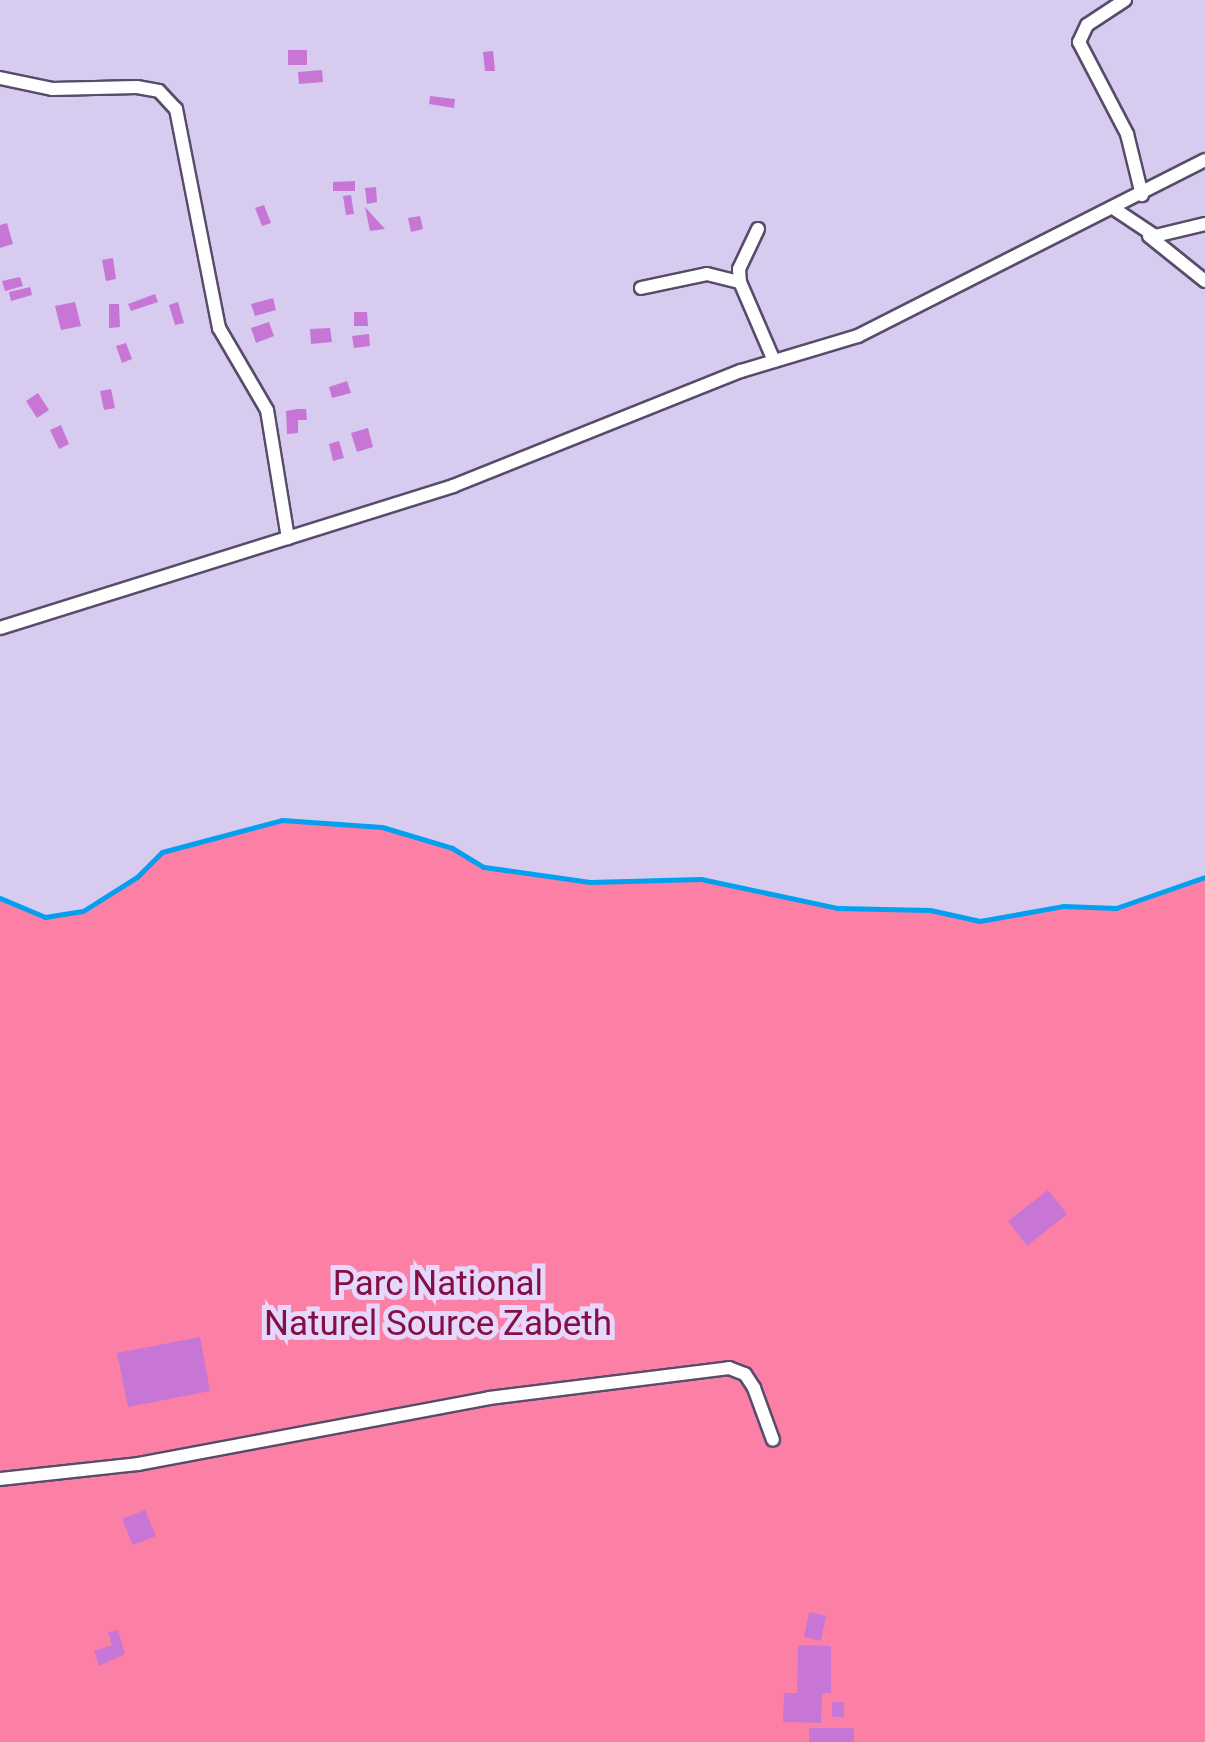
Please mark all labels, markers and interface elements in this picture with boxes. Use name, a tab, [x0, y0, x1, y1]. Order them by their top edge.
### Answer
park label: Parc National Naturel Source Zabeth	[264, 1263, 612, 1345]

